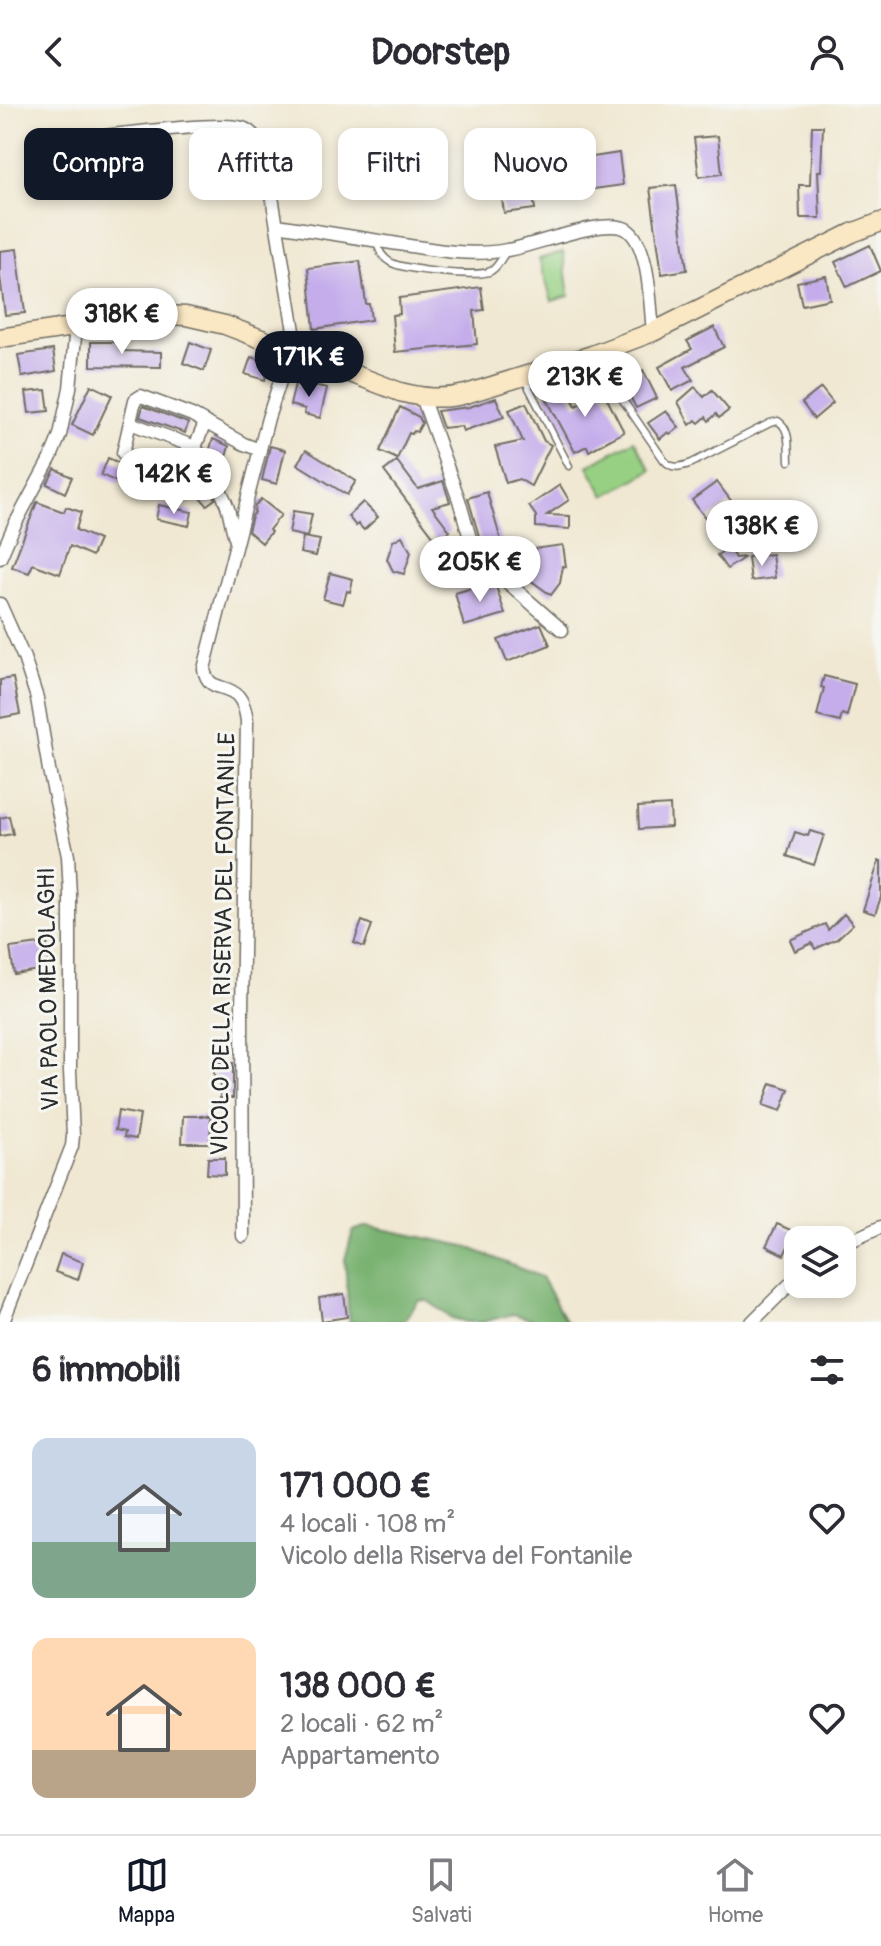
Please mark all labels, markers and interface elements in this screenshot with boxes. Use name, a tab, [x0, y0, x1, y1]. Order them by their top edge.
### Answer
icon: back	[32, 30, 76, 74]
text: Doorstep	[371, 30, 510, 75]
icon: person	[805, 30, 849, 74]
chip: Compra	[24, 128, 173, 200]
chip: Affitta	[189, 128, 322, 200]
chip: Filtri	[338, 128, 448, 200]
chip: Nuovo	[464, 128, 596, 200]
pin: 318K €	[57, 288, 187, 356]
text: 318K €	[84, 298, 160, 330]
pin: 171K €	[244, 331, 374, 399]
text: 171K €	[273, 341, 345, 373]
pin: 213K €	[520, 351, 650, 419]
text: 213K €	[546, 361, 624, 393]
pin: 142K €	[109, 448, 239, 516]
text: 142K €	[135, 458, 213, 490]
pin: 138K €	[697, 500, 827, 568]
text: 138K €	[724, 510, 800, 542]
pin: 205K €	[415, 536, 545, 604]
text: 205K €	[438, 546, 522, 578]
street label: VICOLO DELLA RISERVA DEL FONTANILE	[205, 732, 242, 1156]
street label: VIA PAOLO MEDOLAGHI	[32, 867, 65, 1111]
map controls	[784, 1226, 856, 1298]
button: layers	[784, 1226, 856, 1298]
icon: filters	[805, 1348, 849, 1392]
text: 6 immobili	[32, 1349, 180, 1392]
text: 171 000 €	[280, 1465, 431, 1508]
icon: home	[96, 1470, 192, 1566]
icon: heart	[805, 1496, 849, 1540]
text: 4 locali · 108 m²	[280, 1508, 455, 1540]
text: Vicolo della Riserva del Fontanile	[280, 1540, 632, 1572]
text: 138 000 €	[280, 1665, 436, 1708]
icon: home	[96, 1670, 192, 1766]
icon: heart	[805, 1696, 849, 1740]
text: 2 locali · 62 m²	[280, 1708, 443, 1740]
text: Appartamento	[280, 1740, 440, 1772]
tab: Mappa	[118, 1853, 175, 1929]
tab: Salvati	[411, 1853, 472, 1929]
tab: Home	[708, 1853, 763, 1929]

